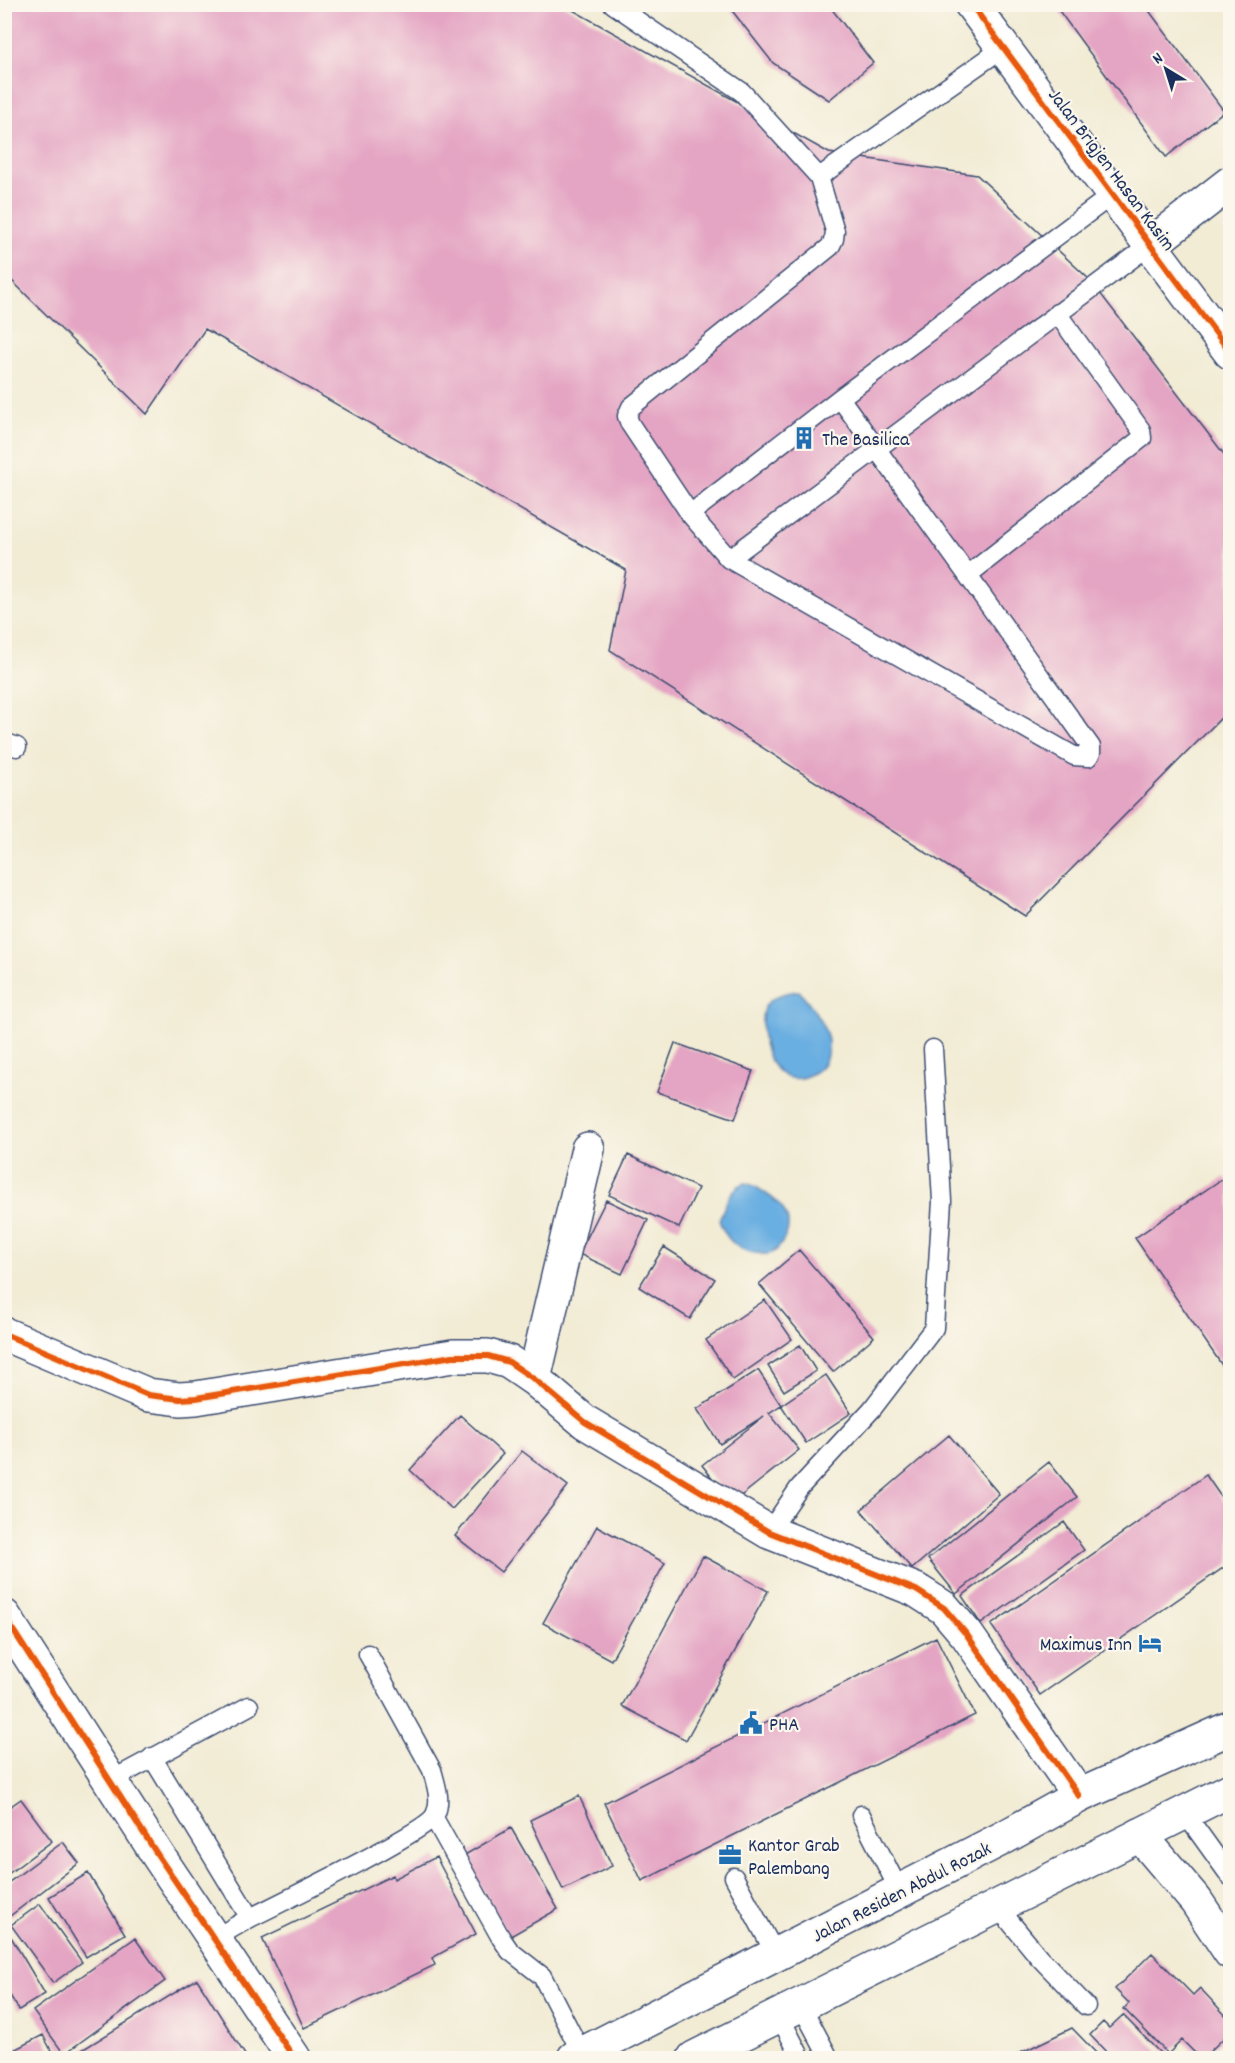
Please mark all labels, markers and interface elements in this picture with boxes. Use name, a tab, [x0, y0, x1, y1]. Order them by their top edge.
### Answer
north arrow	[1136, 39, 1196, 99]
text: N	[1148, 48, 1169, 71]
street label: Jalan Brigjen Hasan Kasim	[1040, 84, 1181, 258]
building icon: The Basilica	[791, 425, 817, 451]
place label: The Basilica	[822, 427, 910, 455]
hotel icon: Maximus Inn	[1137, 1630, 1163, 1656]
place label: Maximus Inn	[1040, 1632, 1132, 1660]
public building icon: PHA	[738, 1710, 764, 1736]
place label: PHA	[769, 1712, 799, 1740]
place label: Kantor Grab Palembang	[748, 1833, 840, 1884]
street label: Jalan Residen Abdul Rozak	[808, 1836, 997, 1951]
office icon: Kantor Grab Palembang	[717, 1842, 743, 1868]

